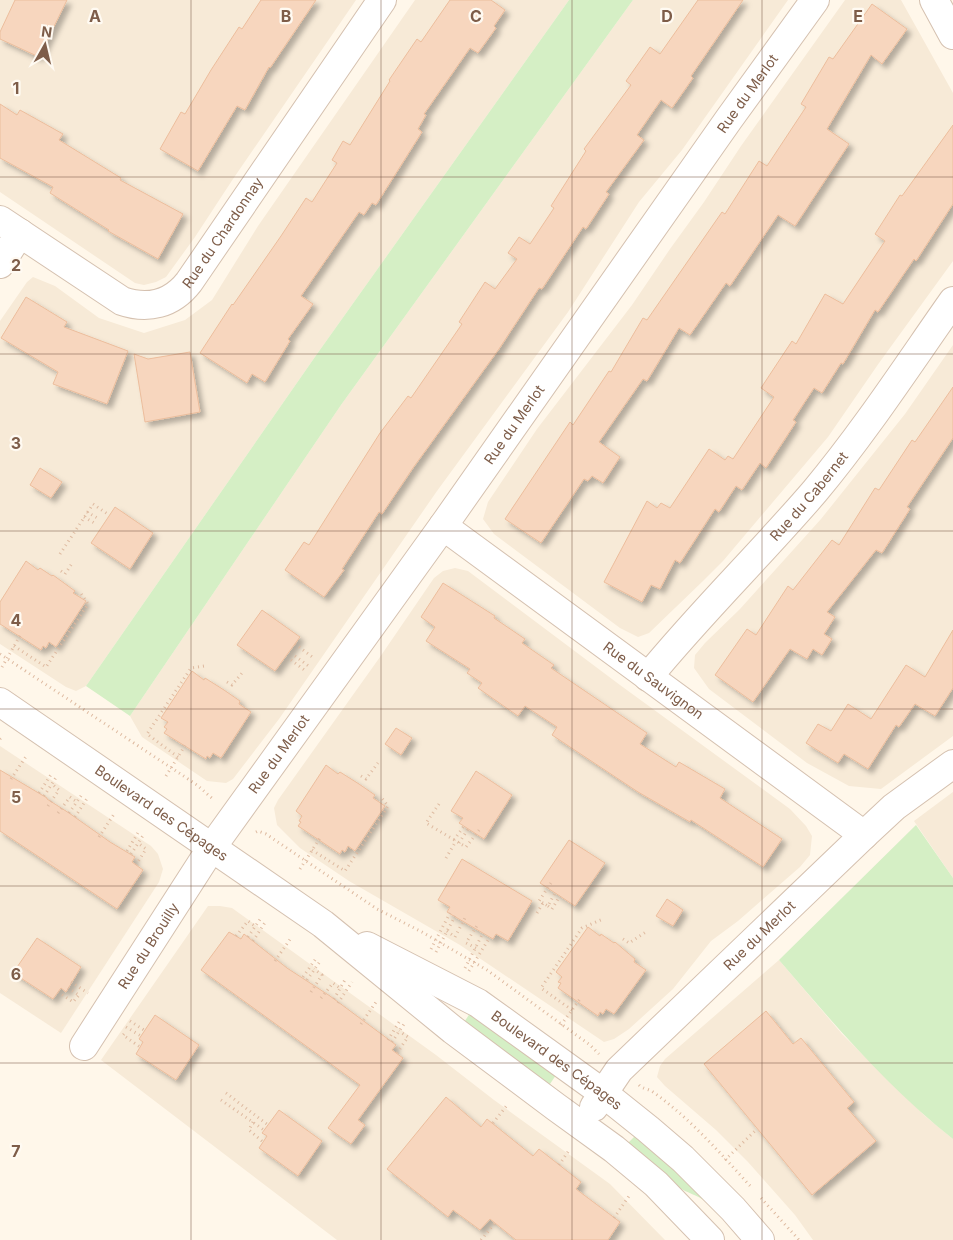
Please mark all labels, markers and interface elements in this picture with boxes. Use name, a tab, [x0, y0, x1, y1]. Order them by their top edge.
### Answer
text: A	[89, 6, 101, 26]
text: B	[281, 6, 291, 26]
text: C	[470, 6, 482, 26]
text: D	[661, 6, 673, 26]
text: E	[853, 6, 863, 26]
north arrow	[20, 20, 70, 70]
text: N	[40, 22, 53, 41]
street label: Rue du Merlot	[713, 50, 781, 136]
text: 1	[13, 78, 19, 98]
street label: Rue du Chardonnay	[178, 174, 266, 291]
text: 2	[11, 255, 21, 275]
street label: Rue du Merlot	[480, 381, 548, 467]
text: 3	[11, 433, 21, 453]
street label: Rue du Cabernet	[766, 448, 851, 544]
text: 4	[11, 610, 22, 630]
street label: Rue du Sauvignon	[600, 638, 707, 722]
street label: Rue du Merlot	[244, 711, 313, 797]
street label: Boulevard des Cépages	[92, 761, 232, 864]
text: 5	[11, 787, 21, 807]
street label: Rue du Merlot	[719, 897, 799, 973]
street label: Rue du Brouilly	[114, 899, 182, 992]
text: 6	[11, 964, 21, 984]
street label: Boulevard des Cépages	[488, 1006, 626, 1113]
text: 7	[11, 1141, 21, 1161]

